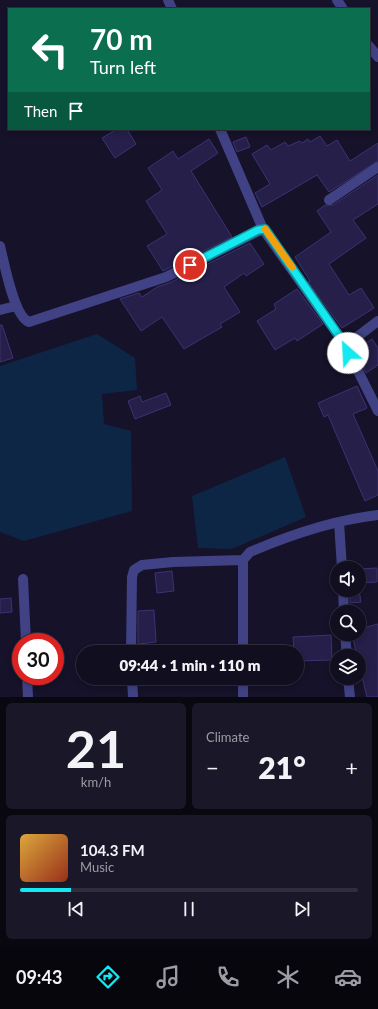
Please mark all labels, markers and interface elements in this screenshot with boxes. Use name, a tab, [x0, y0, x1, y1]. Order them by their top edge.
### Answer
text: 70 m	[90, 22, 153, 56]
icon: left	[24, 24, 76, 76]
text: Turn left	[90, 56, 156, 78]
icon: arrive	[65, 100, 87, 122]
text: Then	[24, 102, 57, 120]
pin	[173, 248, 207, 282]
icon: arrive	[179, 254, 201, 276]
position arrow	[327, 332, 369, 374]
map controls	[330, 561, 366, 685]
button: sound	[330, 561, 366, 597]
button: search	[330, 605, 366, 641]
speed limit sign: 30	[12, 633, 64, 685]
button: layers	[330, 649, 366, 685]
text: 09:44 · 1 min · 110 m	[119, 656, 261, 674]
text: 21	[66, 717, 126, 779]
text: Climate	[206, 729, 249, 745]
text: 21°	[258, 749, 306, 785]
text: −	[206, 754, 219, 781]
text: +	[345, 754, 358, 781]
text: km/h	[81, 774, 111, 790]
text: 104.3 FM	[80, 841, 145, 859]
text: Music	[80, 859, 114, 875]
icon: previous	[65, 898, 87, 920]
icon: pause	[178, 898, 200, 920]
icon: next	[291, 898, 313, 920]
icon: directions	[94, 963, 122, 991]
icon: music	[154, 963, 182, 991]
icon: phone	[214, 963, 242, 991]
icon: climate	[274, 963, 302, 991]
icon: car	[334, 963, 362, 991]
text: 09:43	[16, 966, 62, 988]

